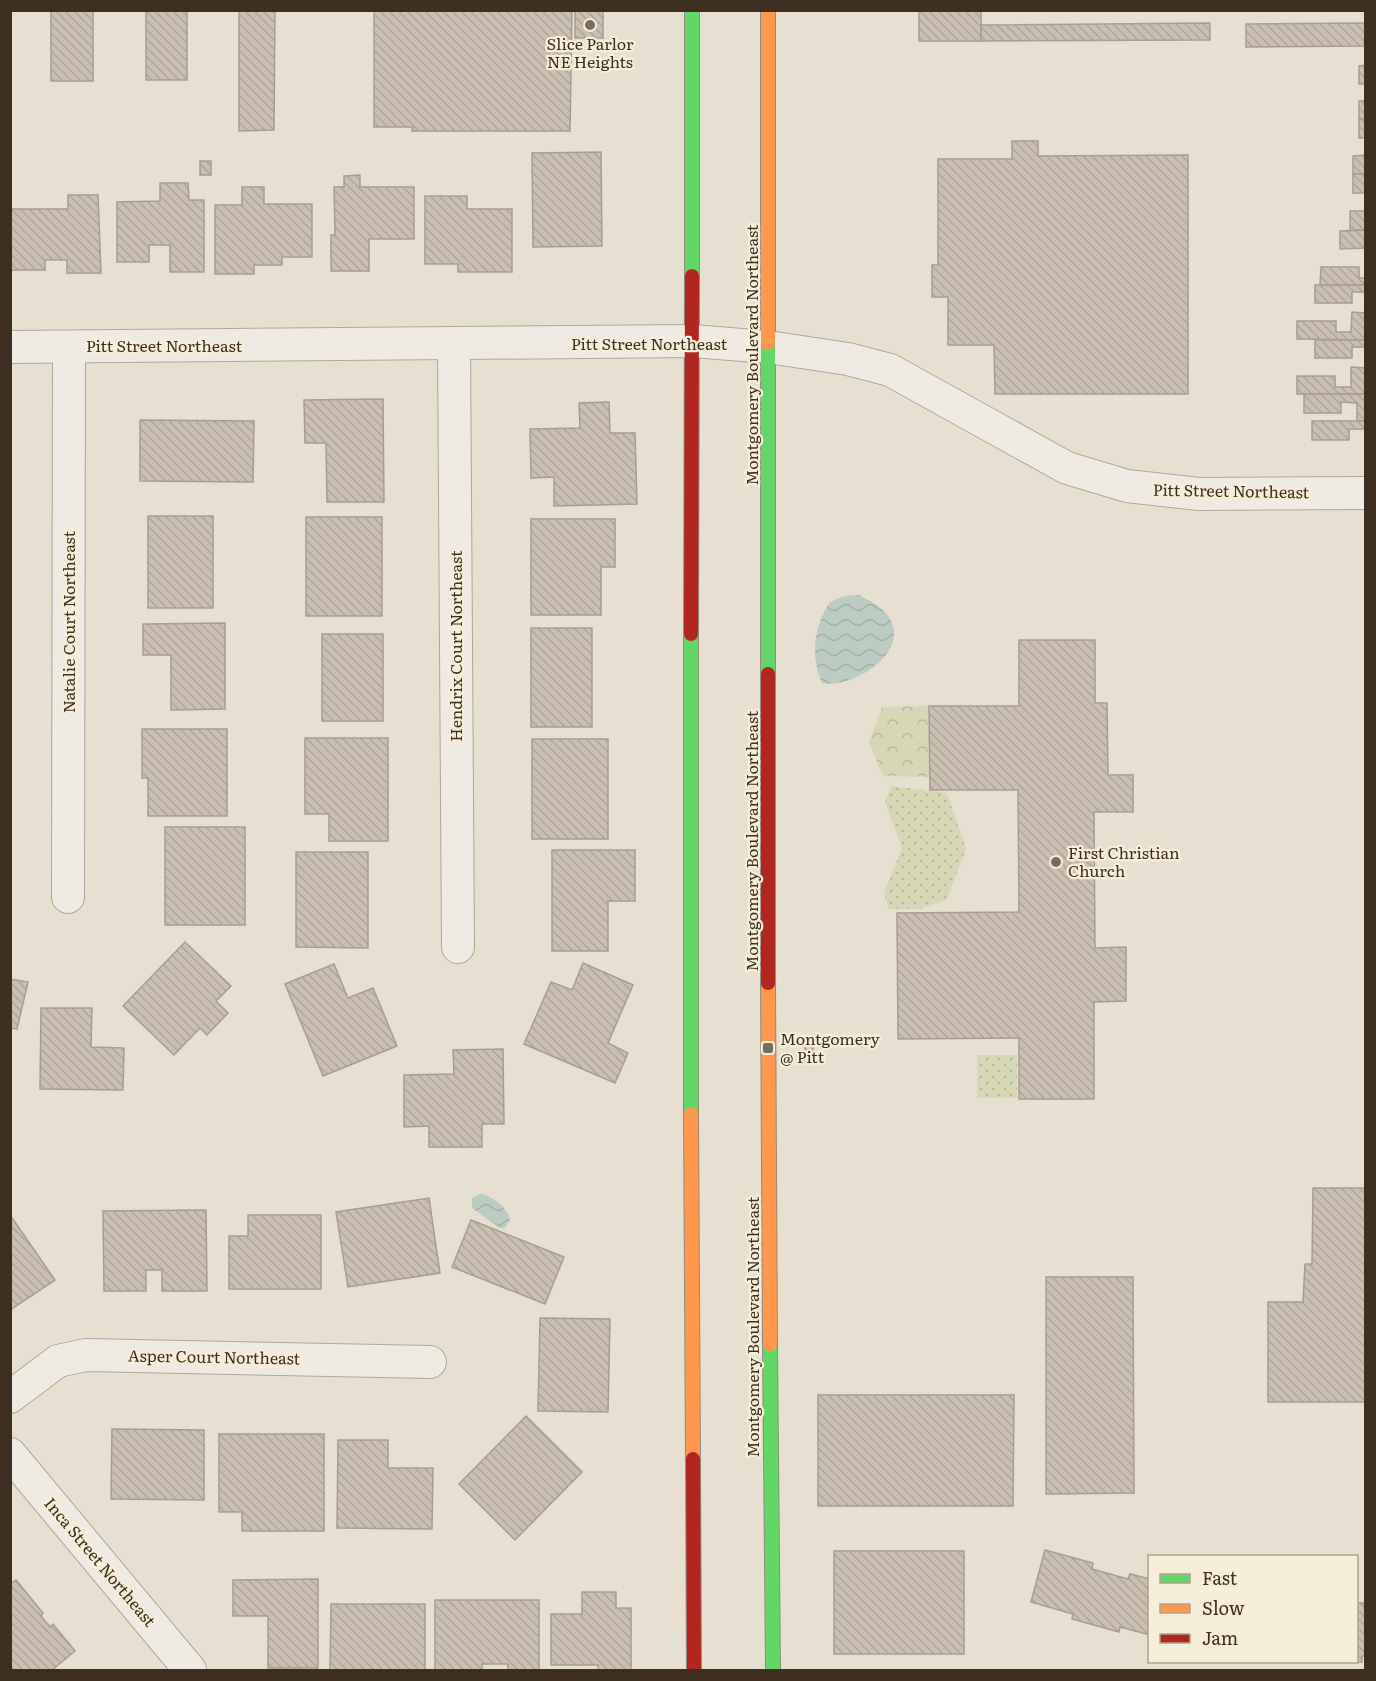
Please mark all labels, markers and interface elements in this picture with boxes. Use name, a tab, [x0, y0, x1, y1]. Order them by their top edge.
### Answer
marker: Slice Parlor NE Heights	[583, 18, 597, 32]
place label: Slice Parlor NE Heights	[547, 31, 634, 73]
street label: Montgomery Boulevard Northeast	[739, 224, 763, 485]
street label: Pitt Street Northeast	[571, 331, 728, 355]
street label: Pitt Street Northeast	[86, 333, 243, 357]
street label: Pitt Street Northeast	[1153, 477, 1310, 503]
street label: Natalie Court Northeast	[56, 530, 80, 713]
street label: Hendrix Court Northeast	[443, 550, 467, 742]
street label: Montgomery Boulevard Northeast	[739, 710, 763, 971]
place label: First Christian Church	[1068, 840, 1180, 882]
marker: First Christian Church	[1049, 855, 1063, 869]
place label: Montgomery @ Pitt	[780, 1026, 880, 1068]
marker: Montgomery @ Pitt	[761, 1041, 775, 1055]
street label: Montgomery Boulevard Northeast	[740, 1196, 764, 1457]
street label: Asper Court Northeast	[128, 1342, 301, 1370]
street label: Inca Street Northeast	[39, 1491, 163, 1632]
legend	[1148, 1555, 1358, 1663]
text: Fast	[1202, 1564, 1238, 1591]
text: Slow	[1202, 1594, 1245, 1621]
text: Jam	[1202, 1624, 1238, 1651]

